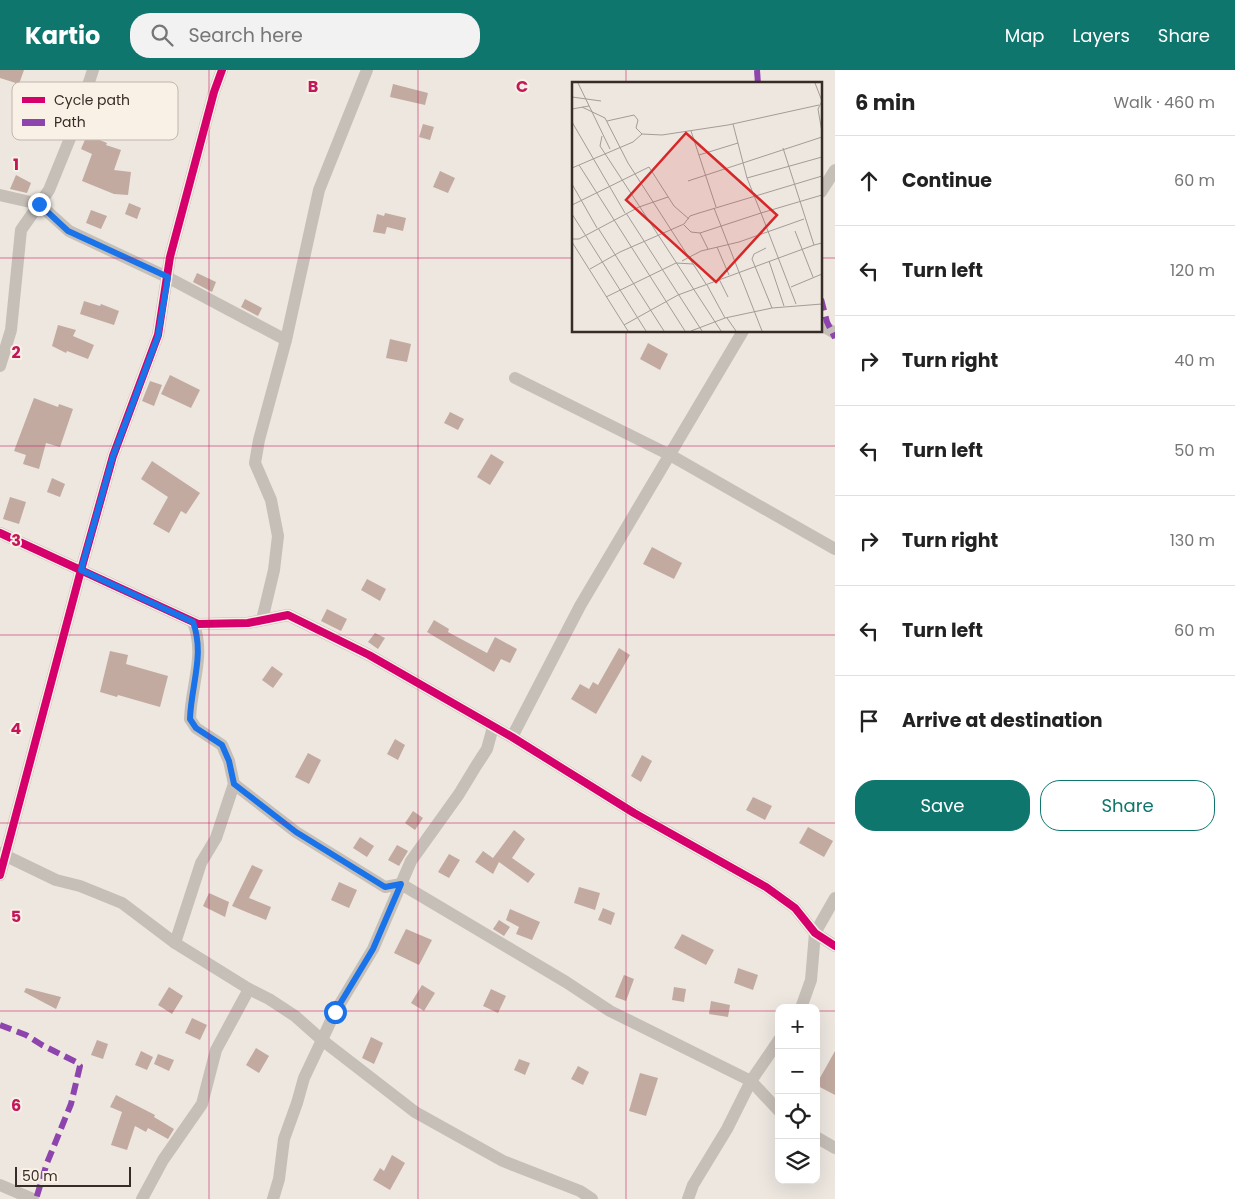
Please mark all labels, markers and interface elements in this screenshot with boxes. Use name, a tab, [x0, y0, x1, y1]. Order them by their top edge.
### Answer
search box	[130, 13, 480, 58]
text: Kartio	[25, 19, 100, 52]
icon: search	[148, 21, 176, 49]
text: Search here	[188, 22, 303, 49]
text: Map	[1005, 23, 1045, 48]
text: Layers	[1073, 23, 1130, 48]
text: Share	[1158, 23, 1210, 48]
text: B	[308, 75, 318, 98]
text: C	[516, 75, 528, 98]
legend	[12, 82, 178, 140]
inset map	[572, 82, 822, 332]
text: 6 min	[855, 88, 915, 117]
text: Cycle path	[54, 90, 130, 110]
text: Walk · 460 m	[1113, 91, 1215, 114]
text: Path	[54, 112, 86, 132]
text: 1	[13, 153, 19, 176]
icon: ahead	[855, 167, 883, 195]
text: Continue	[902, 167, 992, 194]
text: 60 m	[1174, 169, 1215, 192]
route end	[28, 193, 51, 216]
icon: left	[855, 257, 883, 285]
text: Turn left	[902, 257, 983, 284]
text: 120 m	[1170, 259, 1215, 282]
text: 2	[11, 341, 21, 364]
icon: right	[855, 347, 883, 375]
text: Turn right	[902, 347, 998, 374]
text: 40 m	[1174, 349, 1215, 372]
icon: left	[855, 437, 883, 465]
text: Turn left	[902, 437, 983, 464]
text: 50 m	[1174, 439, 1215, 462]
icon: right	[855, 527, 883, 555]
text: Turn right	[902, 527, 998, 554]
text: 3	[11, 529, 21, 552]
text: 130 m	[1170, 529, 1215, 552]
icon: left	[855, 617, 883, 645]
text: Turn left	[902, 617, 983, 644]
text: 60 m	[1174, 619, 1215, 642]
icon: arrive	[855, 707, 883, 735]
text: Arrive at destination	[902, 707, 1103, 734]
text: 4	[11, 717, 22, 740]
button: Save	[855, 780, 1030, 831]
button: Share	[1040, 780, 1215, 831]
text: 5	[11, 905, 21, 928]
route start	[324, 1001, 347, 1024]
map controls	[775, 1004, 820, 1184]
button: +	[775, 1004, 820, 1049]
button: −	[775, 1049, 820, 1094]
text: 6	[11, 1094, 21, 1117]
button: locate	[775, 1094, 820, 1139]
button: layers	[775, 1139, 820, 1184]
scale bar	[15, 1164, 131, 1187]
text: 50 m	[22, 1166, 58, 1186]

